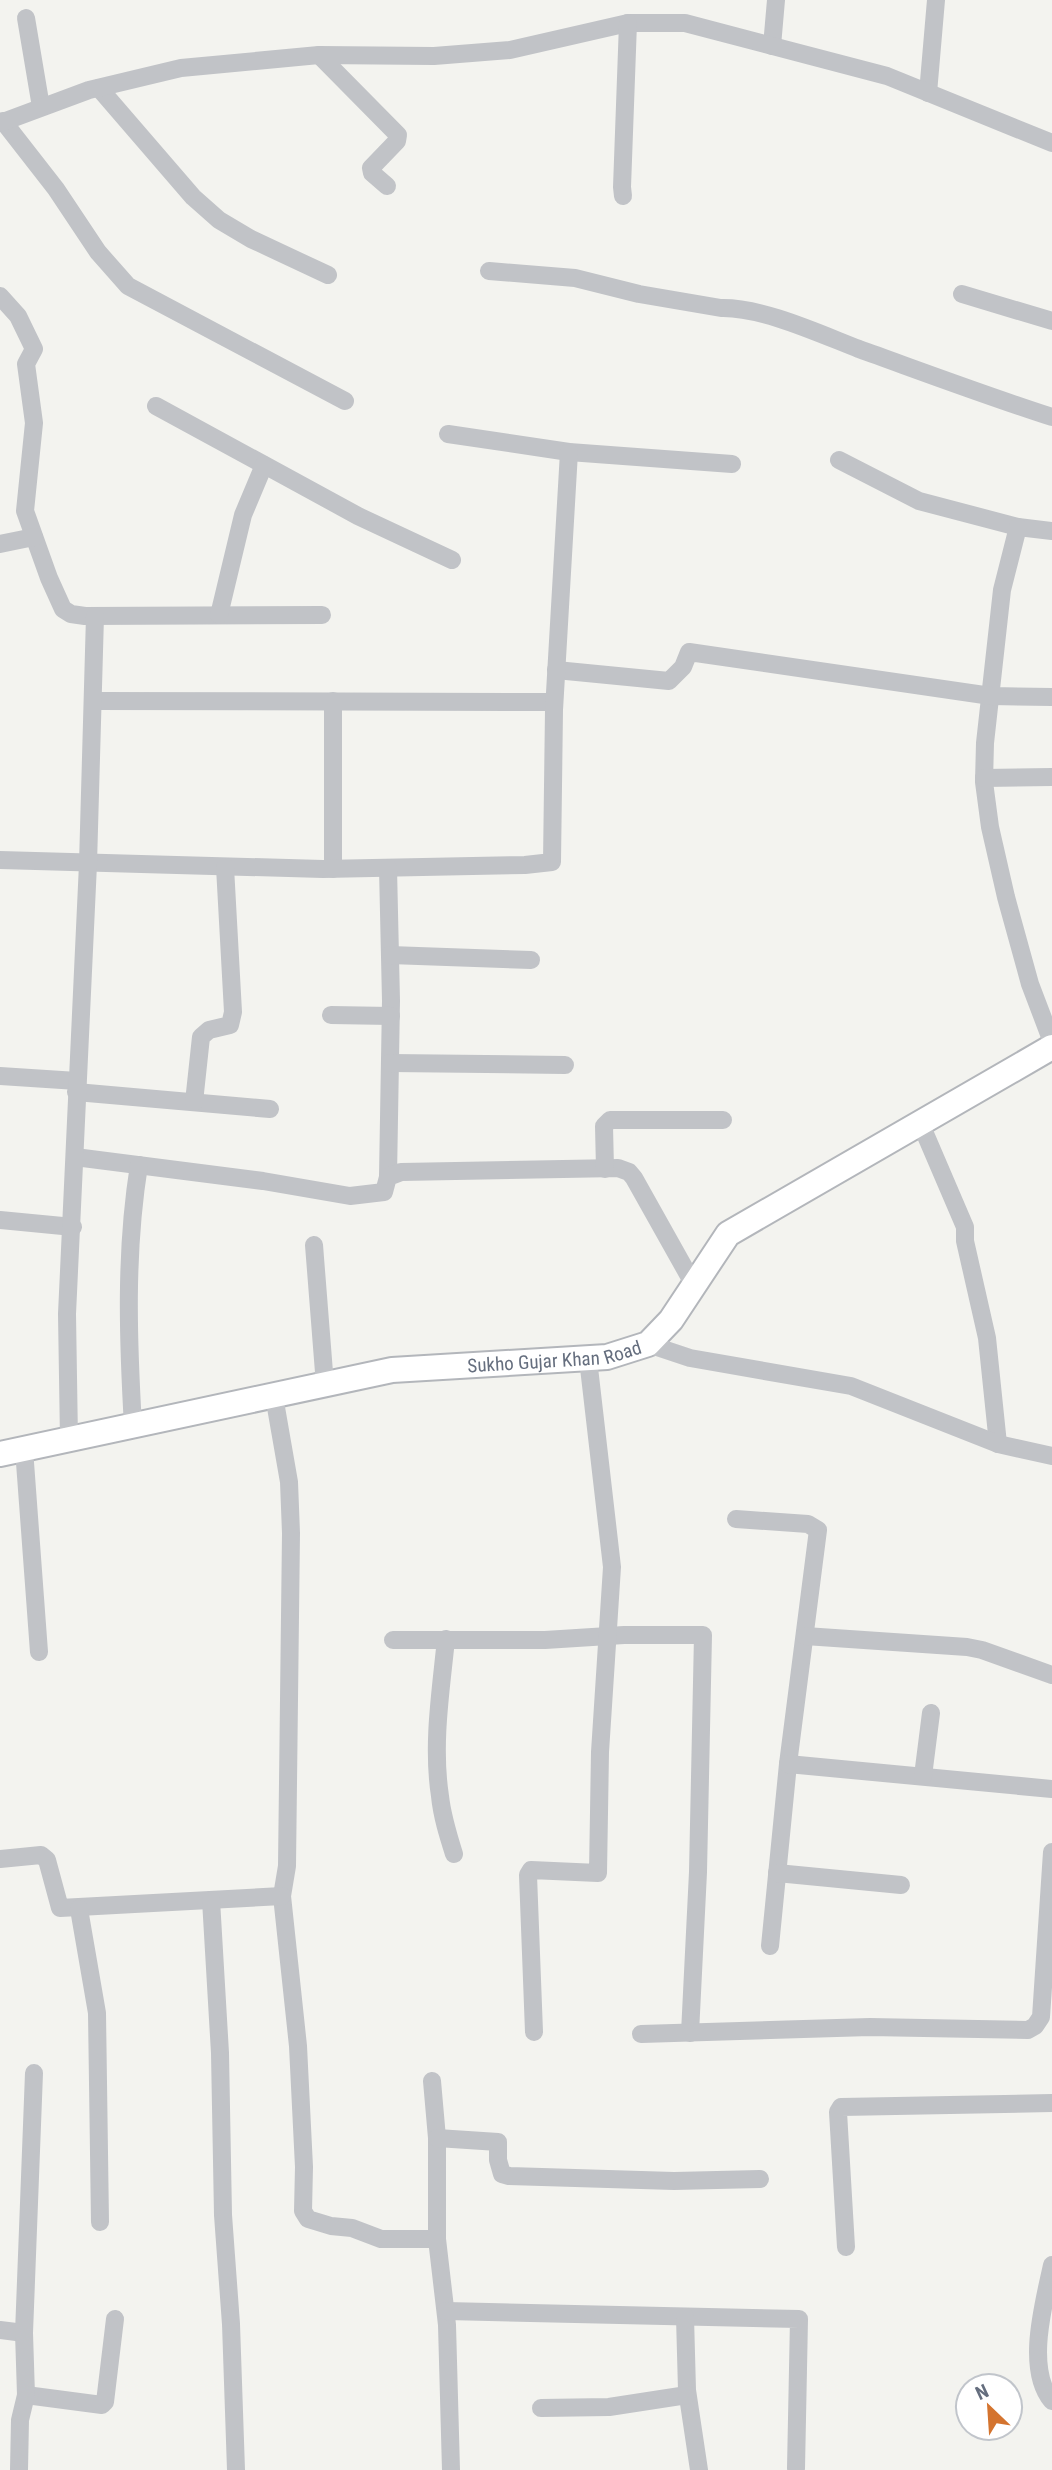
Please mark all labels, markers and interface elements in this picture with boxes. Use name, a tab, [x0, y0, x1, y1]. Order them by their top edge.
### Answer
street label: Sukho Gujar Khan Road	[467, 1335, 644, 1377]
north arrow	[954, 2372, 1024, 2442]
text: N	[972, 2379, 992, 2405]

